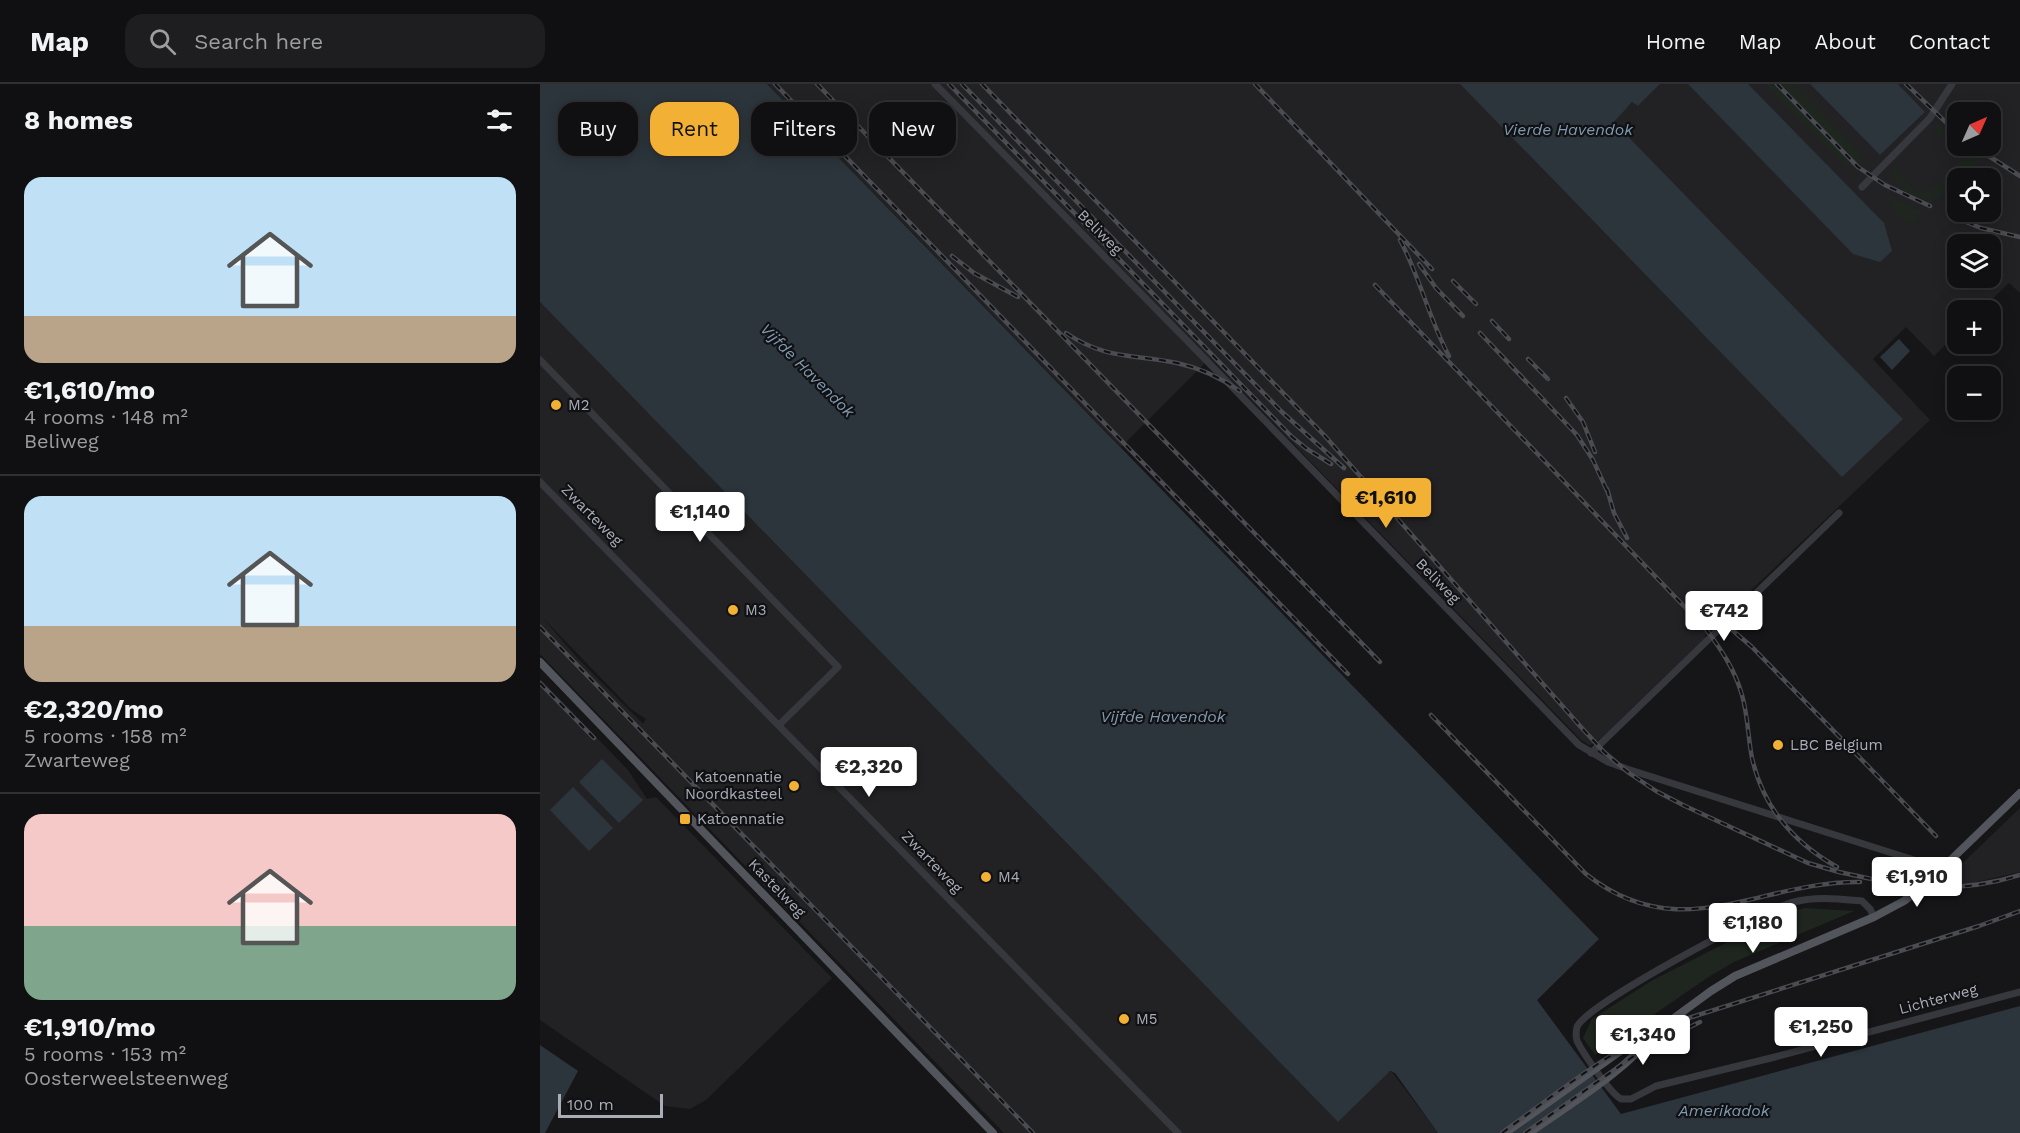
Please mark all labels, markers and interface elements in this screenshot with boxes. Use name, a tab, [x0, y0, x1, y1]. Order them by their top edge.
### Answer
search box	[125, 14, 545, 68]
text: Map	[30, 25, 89, 58]
icon: search	[146, 25, 179, 58]
text: Search here	[194, 29, 323, 54]
text: Home	[1646, 29, 1706, 54]
text: Map	[1739, 29, 1782, 54]
text: About	[1815, 29, 1876, 54]
text: Contact	[1909, 29, 1990, 54]
chip: Buy	[558, 102, 638, 156]
chip: Rent	[650, 102, 739, 156]
chip: Filters	[751, 102, 857, 156]
chip: New	[869, 102, 956, 156]
north arrow	[1947, 102, 2001, 156]
map controls	[1947, 102, 2001, 420]
icon: filters	[483, 104, 516, 137]
text: 8 homes	[24, 105, 133, 135]
water label: Vierde Havendok	[1503, 120, 1634, 139]
button: locate	[1947, 168, 2001, 222]
street label: Beliweg	[1074, 206, 1126, 258]
icon: home	[216, 216, 324, 324]
button: layers	[1947, 234, 2001, 288]
button: +	[1947, 300, 2001, 354]
water label: Vijfde Havendok	[757, 319, 859, 422]
button: −	[1947, 366, 2001, 420]
text: €1,610/mo	[24, 375, 155, 405]
place label: M2	[568, 396, 590, 414]
marker: M2	[549, 398, 563, 412]
text: 4 rooms · 148 m²	[24, 405, 188, 429]
text: Beliweg	[24, 429, 99, 453]
pin: €1,610	[1337, 478, 1435, 529]
street label: Zwarteweg	[558, 481, 626, 549]
text: €1,610	[1355, 485, 1417, 509]
pin: €1,140	[651, 492, 749, 543]
text: €1,140	[670, 499, 730, 523]
icon: home	[216, 535, 324, 643]
street label: Beliweg	[1412, 555, 1464, 607]
pin: €742	[1688, 591, 1760, 642]
text: €742	[1699, 598, 1749, 622]
place label: M3	[745, 601, 767, 619]
marker: M3	[726, 603, 740, 617]
text: €2,320/mo	[24, 694, 164, 724]
water label: Vijfde Havendok	[1101, 707, 1227, 726]
text: 5 rooms · 158 m²	[24, 724, 187, 748]
place label: LBC Belgium	[1790, 736, 1883, 754]
marker: LBC Belgium	[1771, 738, 1785, 752]
pin: €2,320	[820, 747, 918, 798]
text: Zwarteweg	[24, 748, 130, 772]
text: €2,320	[835, 754, 903, 778]
place label: Katoennatie Noordkasteel	[685, 768, 782, 803]
marker: Katoennatie Noordkasteel	[787, 779, 801, 793]
place label: Katoennatie	[697, 810, 784, 828]
marker: Katoennatie	[678, 812, 692, 826]
street label: Zwarteweg	[898, 827, 966, 897]
icon: home	[216, 853, 324, 961]
street label: Kastelweg	[745, 855, 809, 921]
pin: €1,910	[1868, 857, 1966, 908]
text: €1,910	[1886, 864, 1948, 888]
place label: M4	[998, 868, 1020, 886]
marker: M4	[979, 870, 993, 884]
pin: €1,180	[1704, 903, 1802, 954]
text: €1,180	[1723, 910, 1783, 934]
street label: Lichterweg	[1897, 980, 1979, 1018]
pin: €1,250	[1772, 1007, 1870, 1058]
place label: M5	[1136, 1010, 1158, 1028]
text: €1,910/mo	[24, 1012, 156, 1042]
marker: M5	[1117, 1012, 1131, 1026]
text: €1,250	[1789, 1014, 1853, 1038]
pin: €1,340	[1594, 1015, 1692, 1066]
text: €1,340	[1610, 1022, 1676, 1046]
text: 5 rooms · 153 m²	[24, 1042, 186, 1066]
text: Oosterweelsteenweg	[24, 1066, 228, 1090]
scale bar	[558, 1091, 663, 1118]
text: 100 m	[567, 1095, 614, 1114]
water label: Amerikadok	[1678, 1101, 1771, 1120]

